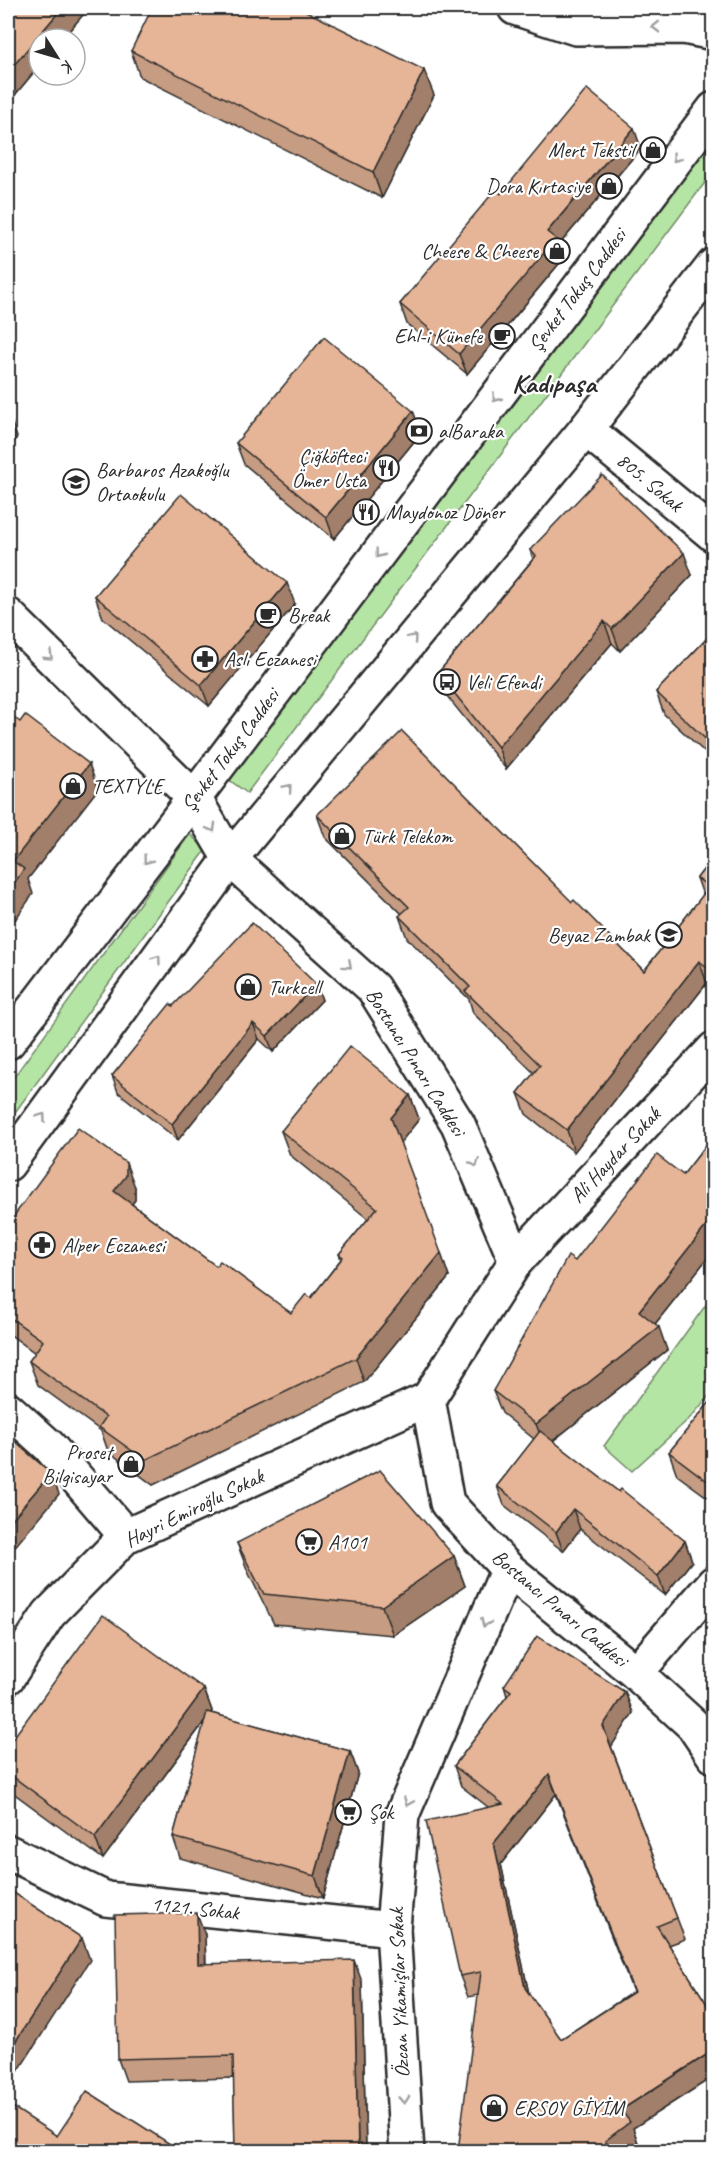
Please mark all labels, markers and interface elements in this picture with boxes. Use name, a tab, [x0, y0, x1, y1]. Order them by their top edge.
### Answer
one-way arrow	[651, 21, 660, 33]
north arrow	[27, 27, 87, 87]
text: K	[55, 56, 79, 78]
shop icon: Mert Tekstil	[638, 135, 668, 165]
place label: Mert Tekstil	[548, 137, 637, 163]
one-way arrow	[673, 152, 684, 163]
shop icon: Dora Kırtasiye	[594, 171, 624, 201]
place label: Dora Kırtasiye	[486, 173, 591, 199]
street label: Şevket Tokuş Caddesi	[522, 221, 634, 357]
shop icon: Cheese & Cheese	[542, 236, 572, 266]
place label: Cheese & Cheese	[421, 238, 539, 264]
cafe icon: Ehl-i Künefe	[487, 321, 517, 351]
place label: Ehl-i Künefe	[394, 323, 483, 349]
district label: Kadıpaşa	[512, 366, 598, 400]
one-way arrow	[492, 391, 503, 402]
bank icon: alBaraka	[404, 416, 434, 446]
place label: alBaraka	[438, 418, 505, 444]
place label: Çiğköfteci Ömer Usta	[292, 443, 369, 493]
street label: 805. Sokak	[611, 447, 690, 518]
restaurant icon: Çiğköfteci Ömer Usta	[371, 453, 401, 483]
place label: Barbaros Azakoğlu Ortaokulu	[96, 457, 230, 507]
school or university icon: Barbaros Azakoğlu Ortaokulu	[61, 467, 91, 497]
restaurant icon: Maydonoz Döner	[351, 497, 381, 527]
place label: Maydonoz Döner	[386, 499, 506, 525]
one-way arrow	[375, 547, 386, 558]
cafe icon: Break	[253, 600, 283, 630]
place label: Break	[288, 602, 331, 628]
one-way arrow	[406, 634, 417, 645]
pharmacy icon: Aslı Eczanesi	[190, 644, 220, 674]
place label: Aslı Eczanesi	[224, 646, 319, 672]
one-way arrow	[42, 649, 53, 660]
bus stop icon: Veli Efendi	[432, 667, 462, 697]
place label: Veli Efendi	[466, 669, 544, 695]
street label: Şevket Tokuş Caddesi	[175, 681, 287, 817]
shop icon: TEXTYLE	[58, 771, 88, 801]
place label: TEXTYLE	[92, 773, 165, 799]
one-way arrow	[281, 784, 292, 795]
shop icon: Türk Telekom	[327, 821, 357, 851]
one-way arrow	[204, 822, 216, 832]
place label: Türk Telekom	[362, 823, 454, 849]
one-way arrow	[143, 853, 154, 864]
school or university icon: Beyaz Zambak	[654, 920, 684, 950]
place label: Beyaz Zambak	[548, 922, 651, 948]
one-way arrow	[150, 955, 161, 966]
one-way arrow	[341, 958, 352, 969]
shop icon: Turkcell	[233, 972, 263, 1002]
place label: Turkcell	[268, 974, 324, 1000]
street label: Bostancı Pınarı Caddesi	[360, 983, 473, 1143]
street label: Ali Haydar Sokak	[564, 1101, 667, 1208]
one-way arrow	[35, 1112, 46, 1123]
one-way arrow	[468, 1157, 480, 1168]
pharmacy icon: Alper Eczanesi	[27, 1230, 57, 1260]
place label: Alper Eczanesi	[62, 1232, 168, 1258]
place label: Proset Bilgisayar	[43, 1439, 115, 1489]
shop icon: Proset Bilgisayar	[116, 1449, 146, 1479]
street label: Hayri Emiroğlu Sokak	[120, 1463, 269, 1553]
supermarket icon: A101	[294, 1527, 324, 1557]
place label: A101	[328, 1529, 368, 1555]
street label: Bostancı Pınarı Caddesi	[487, 1544, 635, 1674]
one-way arrow	[480, 1616, 492, 1627]
one-way arrow	[403, 1795, 415, 1806]
supermarket icon: Şok	[333, 1797, 363, 1827]
place label: Şok	[368, 1799, 396, 1825]
street label: 1121. Sokak	[150, 1890, 242, 1926]
street label: Özcan Yikamişlar Sokak	[383, 1905, 415, 2078]
shop icon: ERSOY GİYİM	[479, 2093, 509, 2123]
one-way arrow	[397, 2095, 410, 2104]
place label: ERSOY GİYİM	[514, 2095, 626, 2121]

